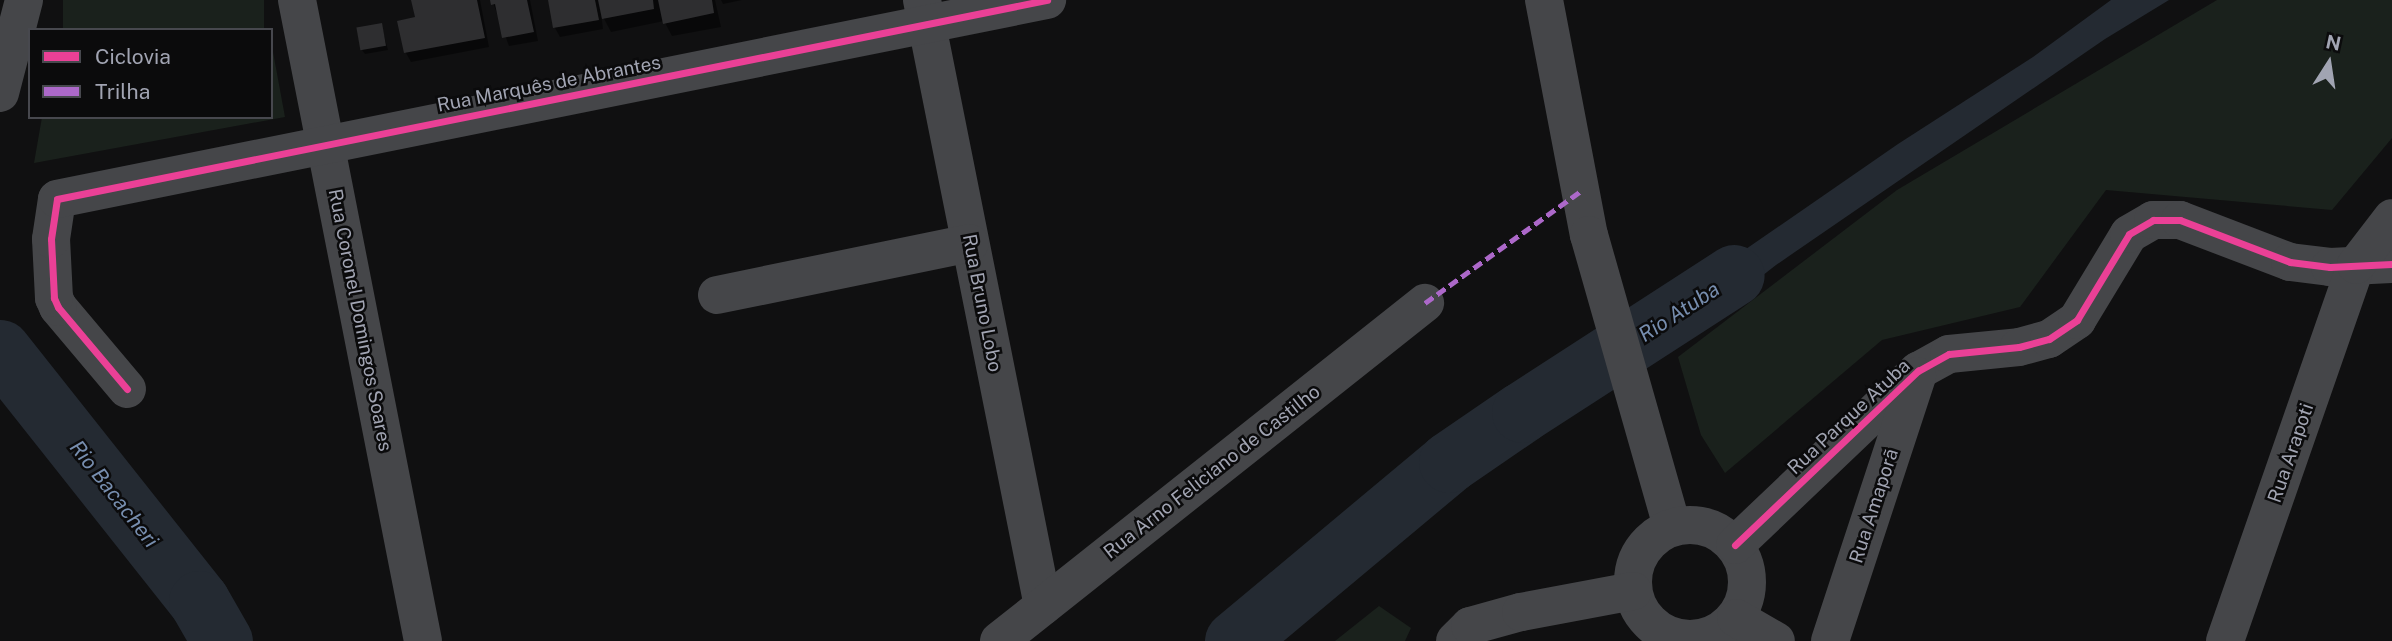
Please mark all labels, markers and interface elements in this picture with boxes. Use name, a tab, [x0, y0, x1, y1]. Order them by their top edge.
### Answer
legend	[28, 28, 273, 119]
north arrow	[2294, 28, 2364, 98]
text: N	[2324, 30, 2343, 55]
text: Ciclovia	[95, 44, 171, 69]
street label: Rua Marquês de Abrantes	[435, 51, 663, 117]
text: Trilha	[95, 79, 150, 104]
street label: Rua Coronel Domingos Soares	[323, 187, 397, 453]
street label: Rua Bruno Lobo	[957, 232, 1007, 374]
water label: Rio Atuba	[1634, 277, 1724, 347]
street label: Rua Parque Atuba	[1783, 354, 1915, 480]
street label: Rua Arno Feliciano de Castilho	[1099, 380, 1325, 564]
street label: Rua Arapoti	[2263, 400, 2319, 506]
water label: Rio Bacacheri	[64, 435, 164, 553]
street label: Rua Amaporã	[1845, 446, 1903, 566]

